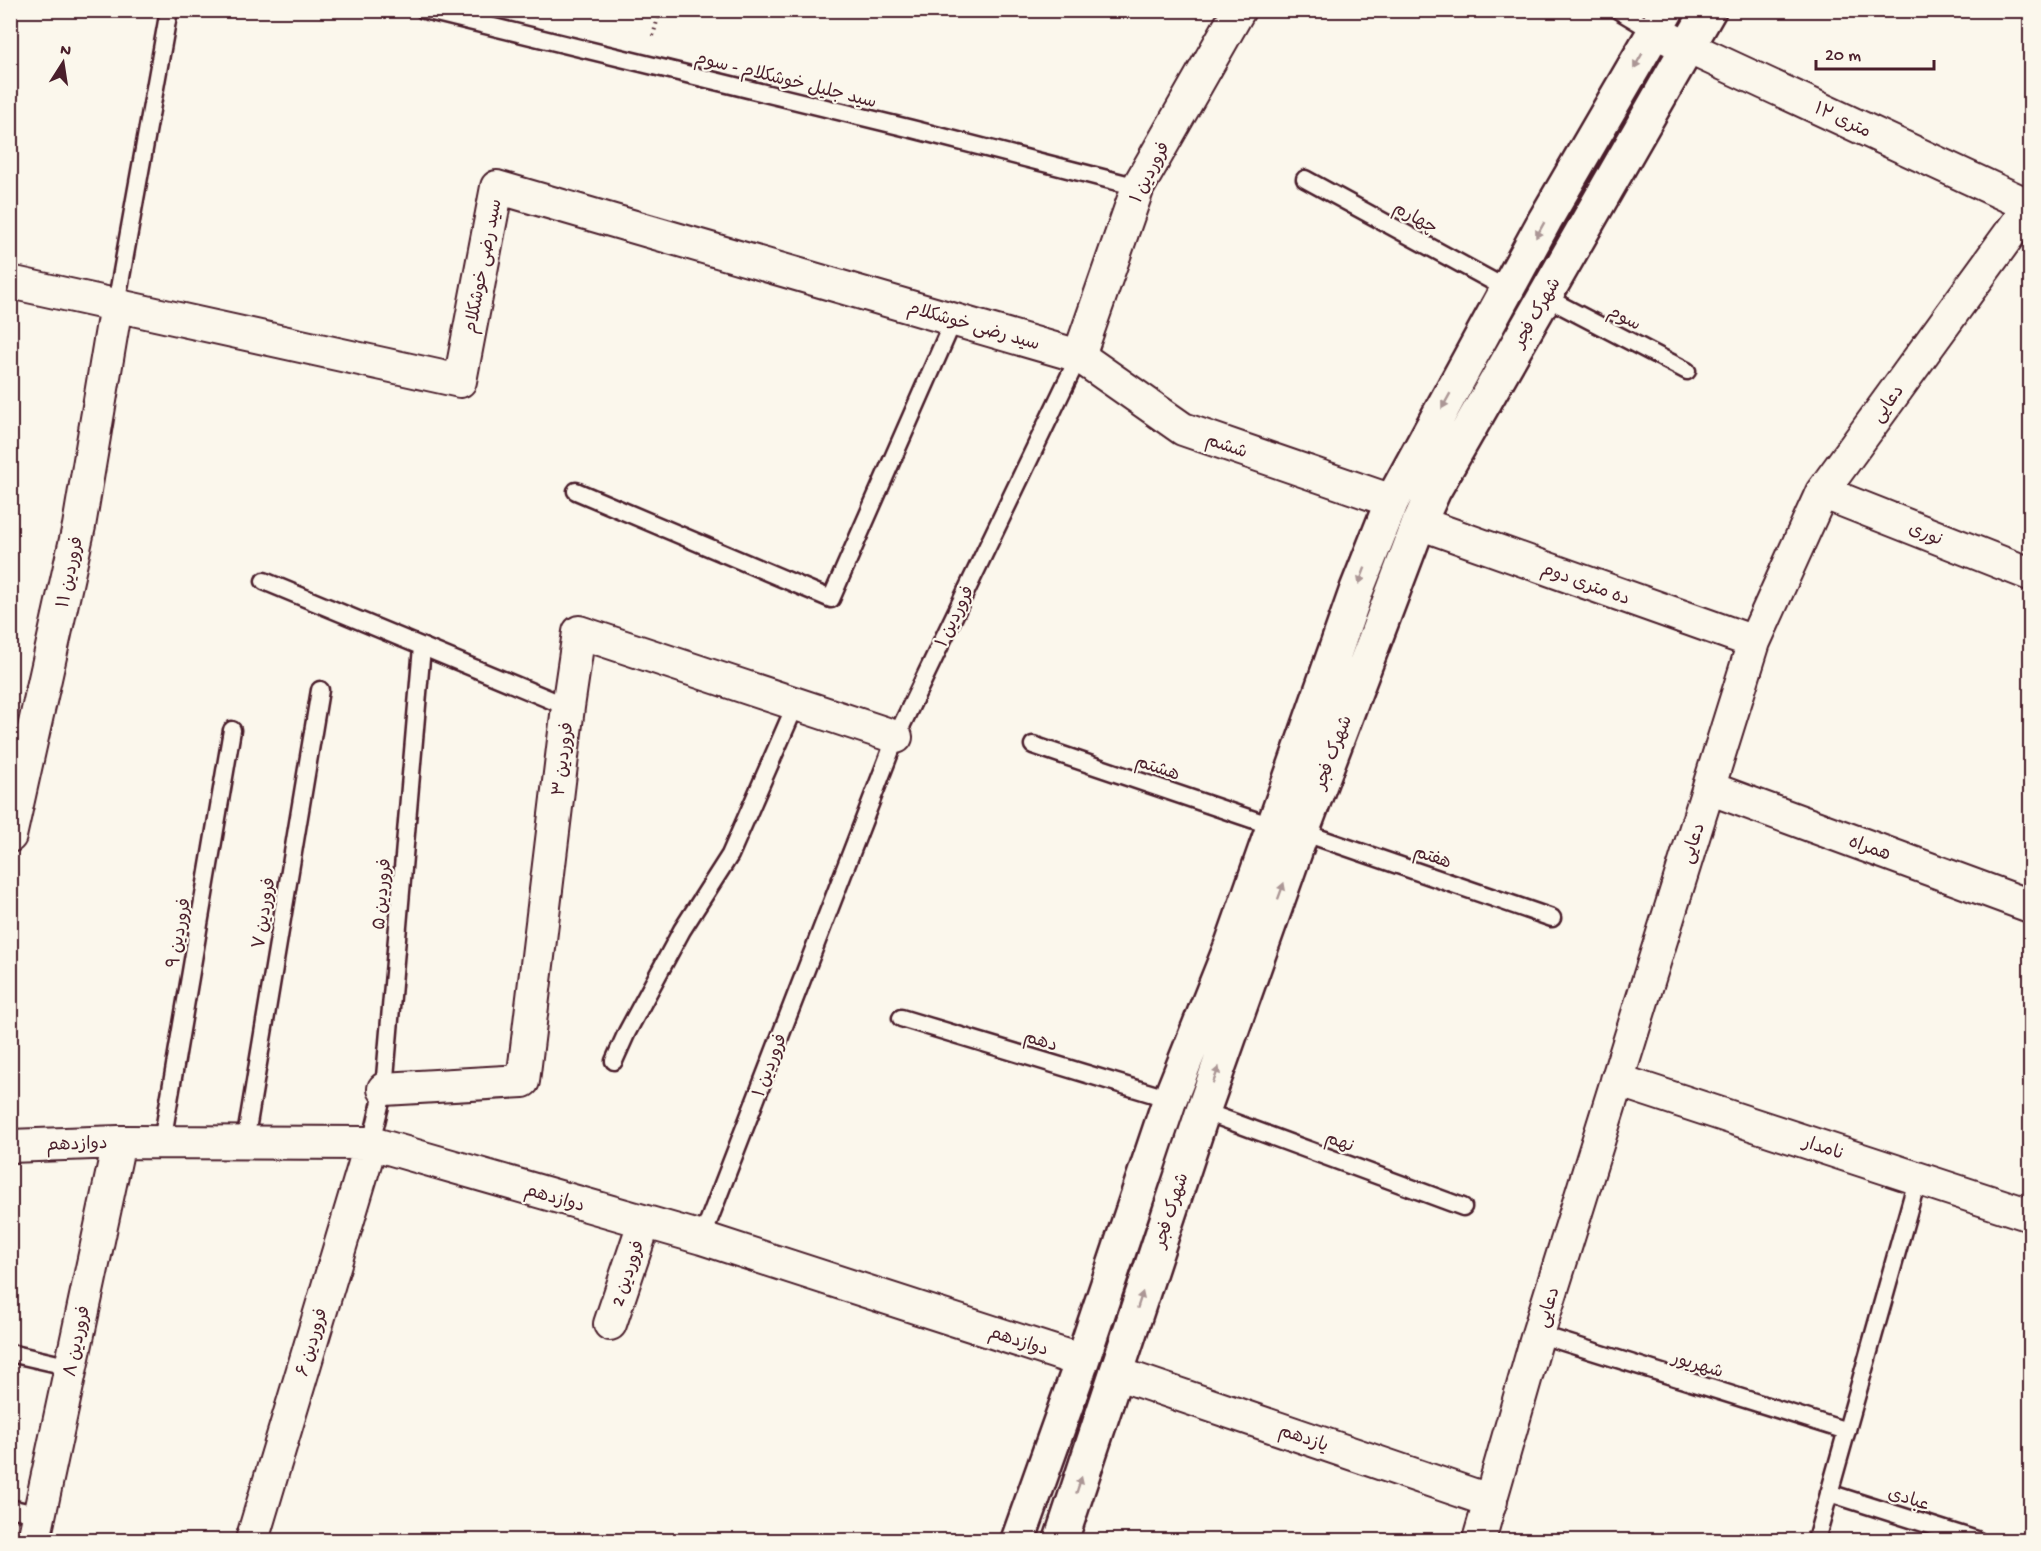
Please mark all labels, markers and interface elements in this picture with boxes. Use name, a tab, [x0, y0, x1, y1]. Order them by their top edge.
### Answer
north arrow	[33, 33, 93, 93]
scale bar	[1816, 33, 1934, 71]
text: N	[58, 41, 73, 62]
text: 20 m	[1825, 46, 1861, 67]
street label: سید جلیل خوشکلام - سوم	[692, 49, 878, 115]
one-way arrow	[1633, 53, 1643, 70]
street label: ۱۲ متری	[1810, 99, 1874, 143]
street label: فروردین ۱	[1127, 139, 1176, 207]
street label: سید رضی خوشکلام	[461, 197, 509, 336]
street label: چهارم	[1388, 198, 1441, 241]
one-way arrow	[1535, 221, 1545, 238]
street label: شهرک فجر	[1509, 274, 1567, 354]
street label: سید رضی خوشکلام	[905, 298, 1042, 357]
street label: سوم	[1603, 302, 1644, 337]
street label: دعایی	[1868, 382, 1910, 427]
one-way arrow	[1441, 392, 1451, 409]
street label: ششم	[1202, 431, 1250, 465]
street label: نوری	[1905, 519, 1945, 552]
street label: فروردین ۱۱	[54, 535, 89, 610]
street label: ده متری دوم	[1538, 560, 1632, 612]
one-way arrow	[1357, 567, 1366, 585]
street label: فروردین ۱	[932, 583, 980, 651]
street label: شهرک فجر	[1310, 713, 1358, 795]
street label: فروردین ۳	[550, 721, 579, 797]
street label: هشتم	[1132, 752, 1182, 788]
street label: دعایی	[1678, 821, 1711, 867]
street label: همراه	[1845, 832, 1893, 867]
street label: هفتم	[1410, 842, 1454, 876]
street label: فروردین ۵	[370, 858, 397, 931]
street label: فروردین ۷	[249, 876, 281, 951]
one-way arrow	[1277, 882, 1287, 900]
street label: فروردین ۹	[164, 897, 197, 970]
street label: دهم	[1021, 1027, 1060, 1058]
street label: فروردین ۱	[750, 1031, 793, 1100]
one-way arrow	[1211, 1066, 1221, 1084]
street label: نهم	[1321, 1128, 1357, 1159]
street label: نامدار	[1798, 1132, 1847, 1166]
street label: دوازدهم	[46, 1134, 108, 1158]
street label: شهرک فجر	[1150, 1171, 1194, 1253]
street label: دوازدهم	[522, 1181, 587, 1219]
street label: فروردین 2	[608, 1238, 650, 1309]
street label: دعایی	[1533, 1285, 1565, 1331]
one-way arrow	[1136, 1291, 1145, 1309]
street label: فروردین ۸	[61, 1304, 96, 1379]
street label: فروردین ۶	[293, 1306, 334, 1379]
street label: دوازدهم	[986, 1323, 1051, 1363]
street label: شهریور	[1667, 1348, 1725, 1384]
street label: یازدهم	[1275, 1421, 1331, 1459]
one-way arrow	[1075, 1476, 1085, 1494]
street label: عبادی	[1885, 1484, 1932, 1517]

